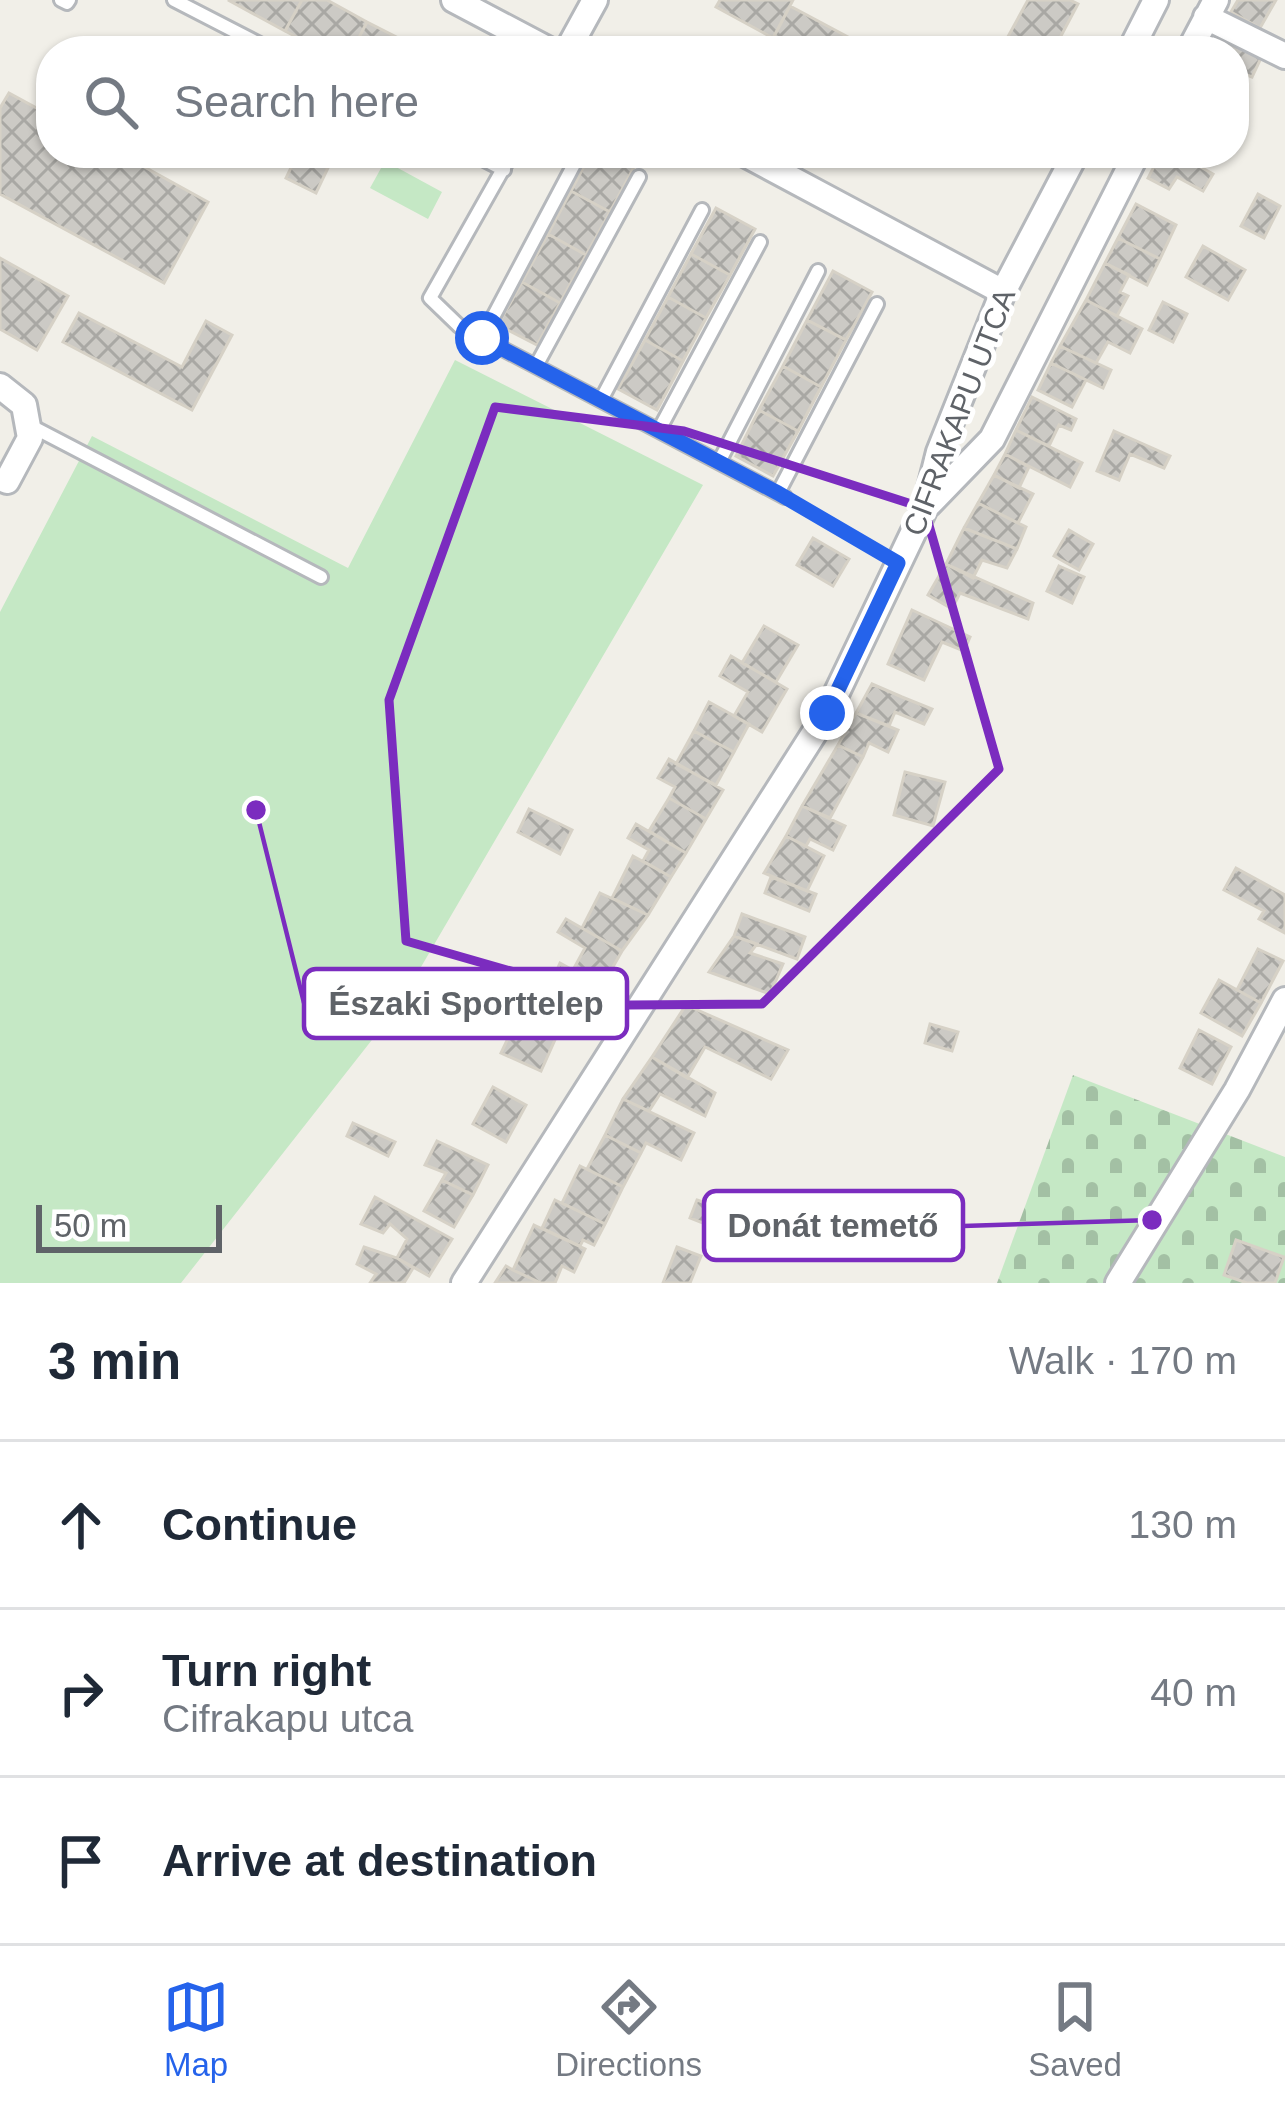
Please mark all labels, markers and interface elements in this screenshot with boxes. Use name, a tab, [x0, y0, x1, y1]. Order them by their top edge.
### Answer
search box	[36, 36, 1249, 168]
icon: search	[78, 69, 144, 135]
text: Search here	[174, 76, 419, 127]
street label: CIFRAKAPU UTCA	[897, 284, 1021, 540]
route start	[455, 311, 509, 365]
route end	[800, 686, 854, 740]
callout: Északi Sporttelep	[304, 969, 627, 1038]
text: Északi Sporttelep	[328, 985, 604, 1022]
callout: Donát temető	[704, 1191, 963, 1260]
scale bar	[36, 1199, 222, 1252]
text: 50 m	[54, 1207, 127, 1244]
text: Donát temető	[728, 1207, 938, 1244]
text: 3 min	[48, 1333, 181, 1390]
text: Walk · 170 m	[1009, 1339, 1237, 1382]
icon: ahead	[48, 1492, 114, 1558]
text: Continue	[162, 1499, 357, 1550]
text: 130 m	[1129, 1503, 1237, 1546]
text: Turn right	[162, 1645, 371, 1696]
icon: right	[48, 1660, 114, 1726]
text: 40 m	[1150, 1671, 1237, 1714]
text: Cifrakapu utca	[162, 1697, 413, 1740]
icon: arrive	[48, 1828, 114, 1894]
text: Arrive at destination	[162, 1835, 597, 1886]
tab: Map	[163, 1974, 229, 2084]
tab: Directions	[555, 1974, 702, 2084]
tab: Saved	[1028, 1974, 1122, 2084]

